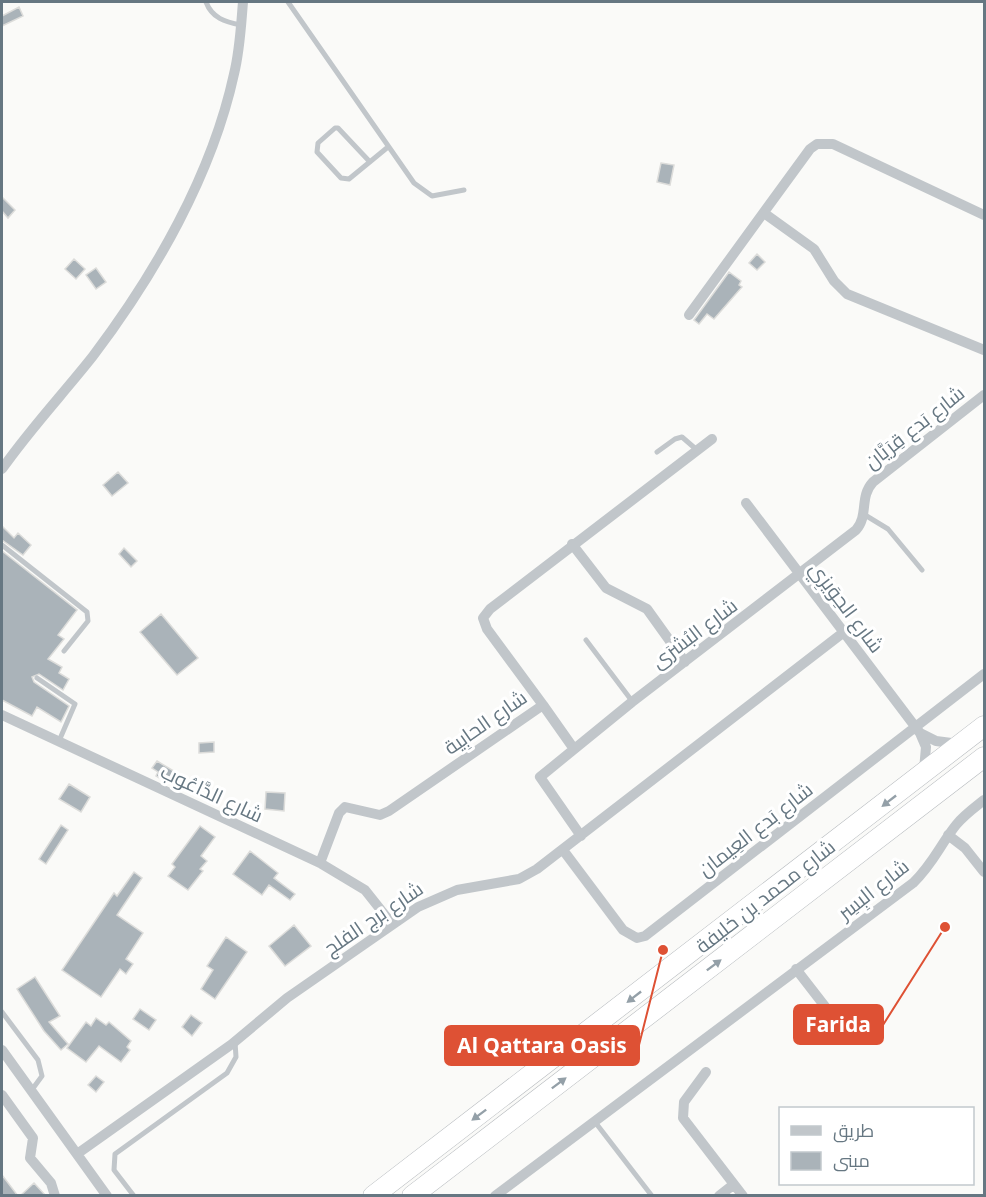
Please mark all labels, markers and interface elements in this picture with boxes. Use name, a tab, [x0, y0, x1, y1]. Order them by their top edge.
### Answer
street label: شارع بَدع قِرَيَّان	[858, 379, 970, 476]
street label: شارع الحِوَيزِي	[801, 556, 890, 660]
street label: شارع البُشرَى	[645, 592, 743, 675]
street label: شارع الحابِية	[438, 684, 532, 761]
street label: شارع الدَّاعُوب	[156, 757, 268, 829]
street label: شارع بَدع العِيمان	[692, 776, 818, 883]
one-way arrow	[881, 795, 896, 807]
street label: شارع محمد بن خليفة	[690, 833, 841, 960]
street label: شارع البِسِر	[831, 853, 915, 927]
street label: شارع برج الفلج	[318, 875, 429, 962]
one-way arrow	[706, 959, 721, 971]
one-way arrow	[627, 991, 643, 1003]
callout: Farida	[794, 1005, 883, 1044]
text: Farida	[805, 1010, 871, 1038]
callout: Al Qattara Oasis	[445, 1026, 639, 1065]
text: Al Qattara Oasis	[457, 1031, 627, 1059]
one-way arrow	[551, 1077, 567, 1090]
legend	[779, 1107, 974, 1185]
one-way arrow	[472, 1109, 487, 1121]
text: طريق	[833, 1118, 874, 1143]
text: مبنى	[833, 1148, 870, 1172]

